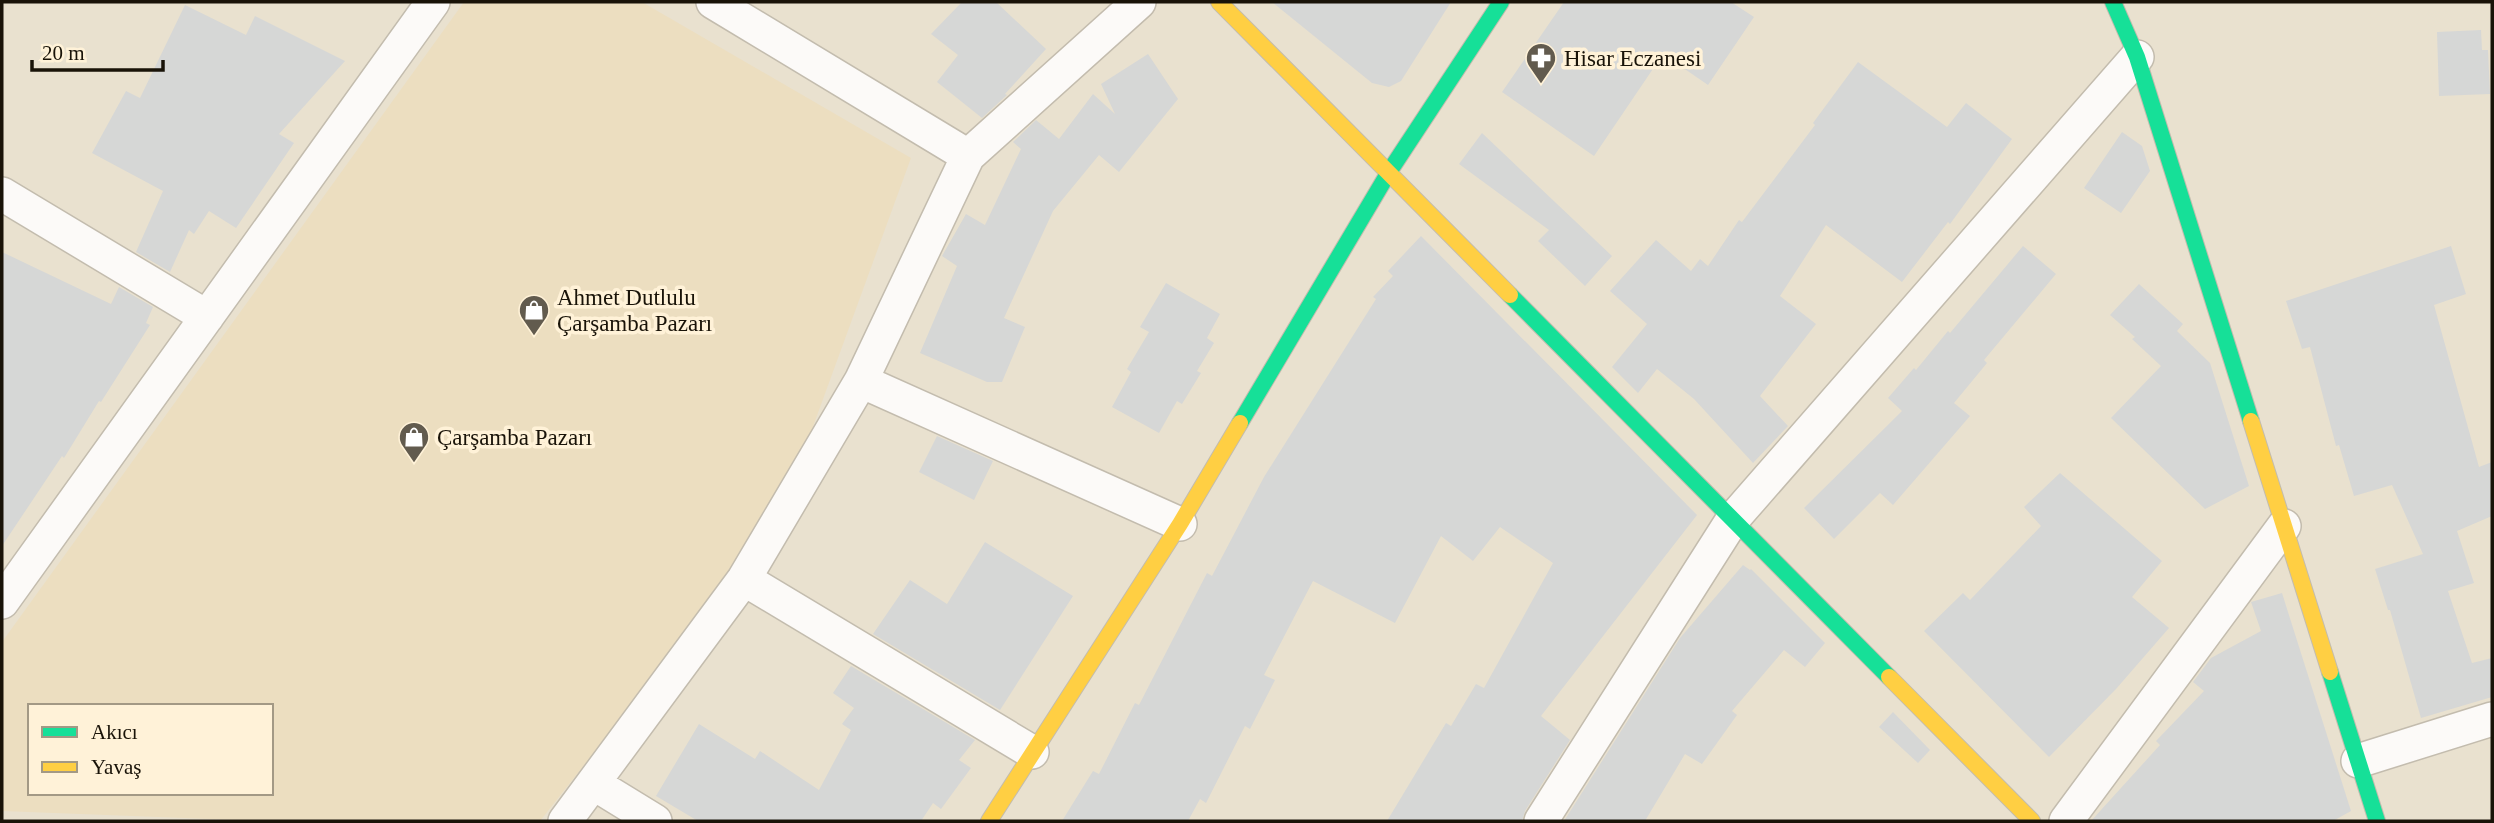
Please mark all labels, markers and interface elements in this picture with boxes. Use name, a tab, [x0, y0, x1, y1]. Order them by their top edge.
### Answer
scale bar	[32, 28, 163, 72]
text: 20 m	[42, 41, 85, 65]
pharmacy icon: Hisar Eczanesi	[1524, 41, 1558, 85]
place label: Hisar Eczanesi	[1564, 46, 1701, 71]
place label: Ahmet Dutlulu Çarşamba Pazarı	[557, 285, 712, 336]
shop icon: Ahmet Dutlulu Çarşamba Pazarı	[517, 293, 551, 337]
shop icon: Çarşamba Pazarı	[397, 420, 431, 464]
place label: Çarşamba Pazarı	[437, 425, 592, 450]
legend	[28, 704, 273, 795]
text: Akıcı	[91, 720, 138, 744]
text: Yavaş	[91, 755, 141, 779]

